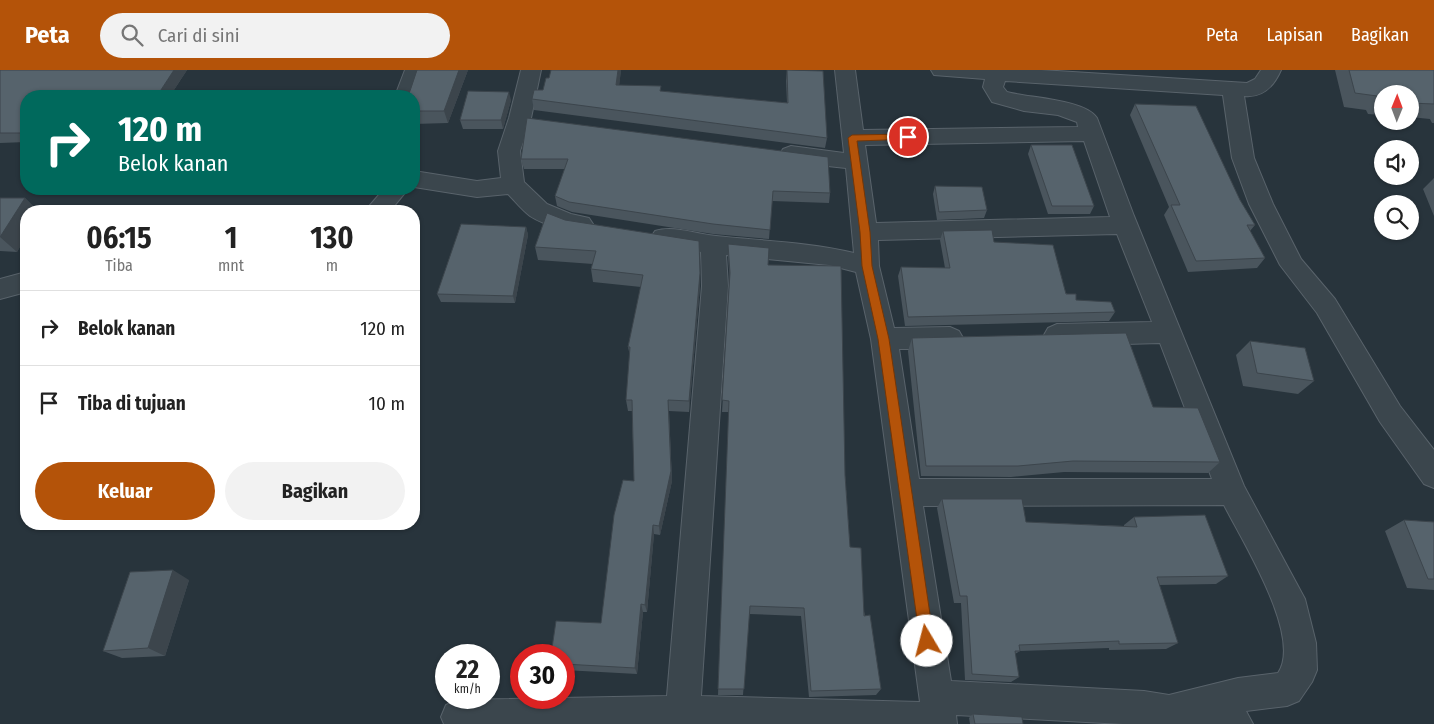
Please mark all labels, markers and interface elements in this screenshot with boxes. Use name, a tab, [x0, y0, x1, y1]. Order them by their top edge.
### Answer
search box	[100, 13, 450, 58]
text: Peta	[25, 21, 70, 49]
icon: search	[118, 21, 146, 49]
text: Cari di sini	[158, 24, 239, 47]
text: Peta	[1206, 24, 1238, 46]
text: Lapisan	[1266, 24, 1323, 46]
text: Bagikan	[1351, 24, 1409, 46]
north arrow	[1374, 85, 1419, 130]
map controls	[1374, 85, 1419, 240]
text: 120 m	[118, 108, 202, 150]
icon: right	[35, 110, 100, 175]
pin	[887, 116, 929, 158]
icon: arrive	[894, 123, 922, 151]
button: sound	[1374, 140, 1419, 185]
text: Belok kanan	[118, 150, 228, 177]
button: search	[1374, 195, 1419, 240]
text: 06:15	[86, 220, 152, 256]
text: 1	[225, 220, 237, 256]
text: 130	[310, 220, 354, 256]
text: Tiba	[105, 256, 133, 275]
text: mnt	[218, 256, 244, 275]
text: m	[326, 256, 338, 275]
icon: right	[35, 314, 63, 342]
text: Belok kanan	[78, 317, 175, 340]
text: 120 m	[360, 317, 405, 340]
icon: arrive	[35, 389, 63, 417]
text: Tiba di tujuan	[78, 392, 186, 415]
text: 10 m	[369, 392, 405, 415]
button: Keluar	[35, 462, 215, 520]
button: Bagikan	[225, 462, 405, 520]
position arrow	[900, 614, 952, 666]
speed limit sign: 30	[510, 644, 575, 709]
text: 22	[456, 655, 479, 685]
text: km/h	[454, 682, 481, 696]

